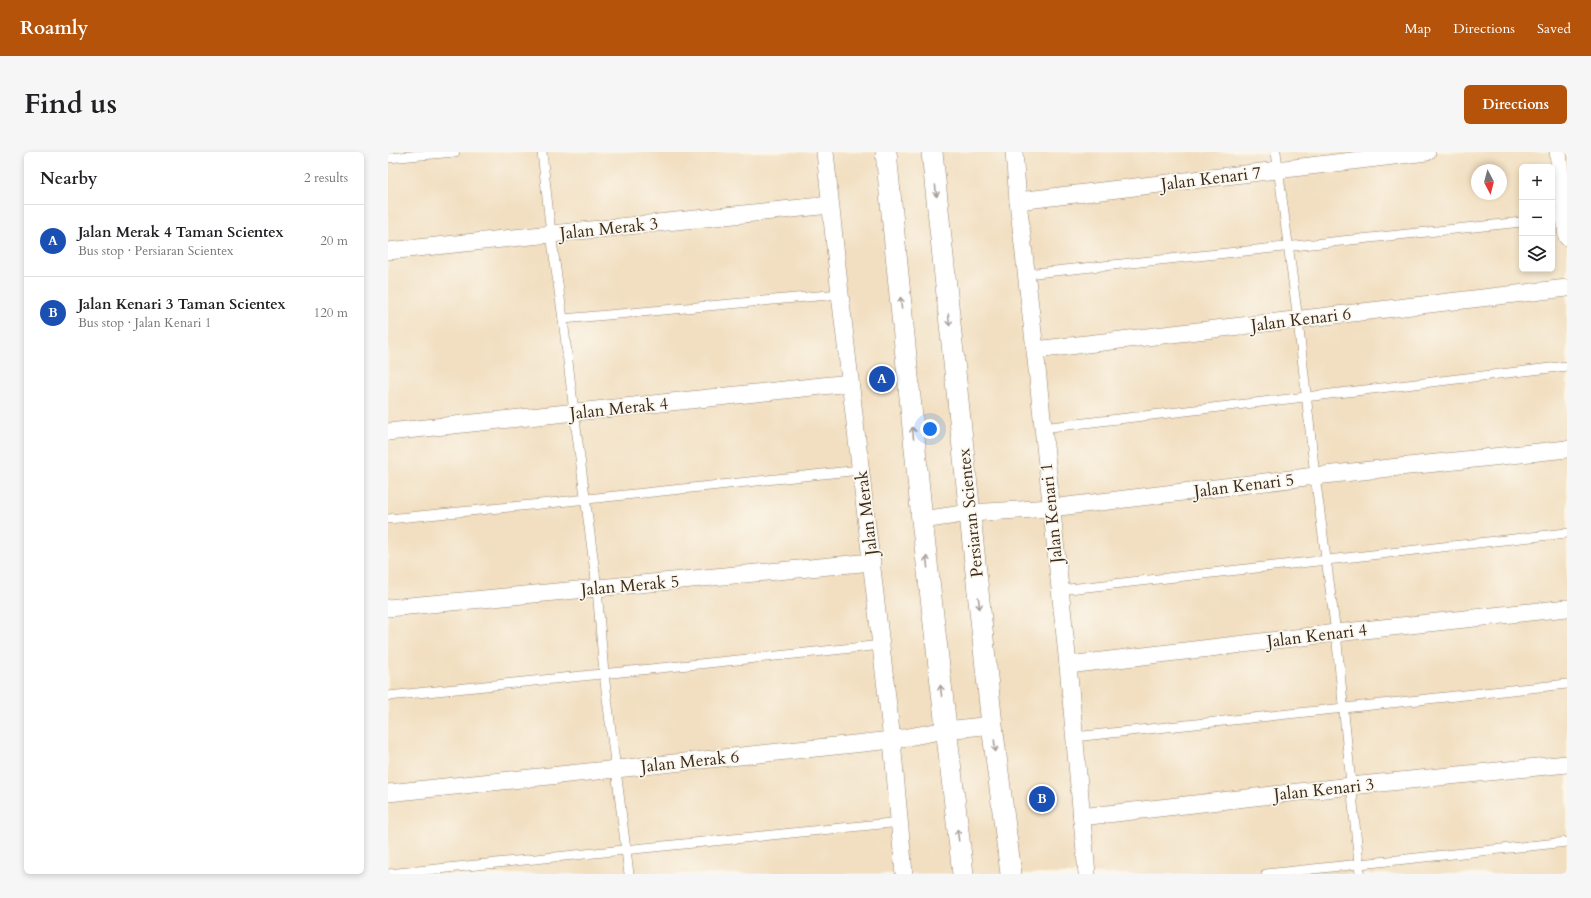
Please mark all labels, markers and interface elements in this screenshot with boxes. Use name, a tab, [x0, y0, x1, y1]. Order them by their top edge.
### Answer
text: Roamly	[20, 15, 88, 41]
text: Map	[1405, 19, 1431, 38]
text: Directions	[1453, 19, 1515, 38]
text: Saved	[1537, 19, 1571, 38]
text: Find us	[24, 85, 117, 123]
button: Directions	[1464, 85, 1567, 124]
street label: Jalan Kenari 7	[1157, 161, 1263, 196]
north arrow	[1471, 164, 1507, 200]
map controls	[1519, 164, 1555, 272]
button: +	[1519, 164, 1555, 200]
text: Nearby	[40, 167, 97, 190]
text: 2 results	[304, 169, 348, 187]
one-way arrow	[932, 184, 940, 197]
button: −	[1519, 200, 1555, 236]
street label: Jalan Merak 3	[556, 212, 659, 245]
text: Jalan Merak 4 Taman Scientex	[78, 222, 284, 242]
text: A	[48, 232, 58, 250]
text: 20 m	[320, 232, 348, 250]
button: layers	[1519, 236, 1555, 272]
text: Bus stop · Persiaran Scientex	[78, 242, 234, 260]
text: Jalan Kenari 3 Taman Scientex	[78, 294, 286, 314]
one-way arrow	[897, 297, 904, 310]
street label: Jalan Kenari 6	[1247, 302, 1353, 337]
text: B	[48, 304, 58, 322]
text: 120 m	[314, 304, 348, 322]
one-way arrow	[946, 313, 953, 326]
text: Bus stop · Jalan Kenari 1	[78, 314, 211, 332]
pin: A	[869, 364, 895, 394]
street label: Jalan Merak 4	[566, 392, 670, 425]
your location	[920, 419, 940, 439]
one-way arrow	[910, 427, 917, 440]
street label: Persiaran Scientex	[952, 447, 989, 579]
street label: Jalan Kenari 1	[1035, 462, 1069, 567]
street label: Jalan Merak	[850, 468, 883, 560]
street label: Jalan Kenari 5	[1190, 468, 1295, 503]
one-way arrow	[923, 556, 931, 569]
street label: Jalan Merak 5	[577, 570, 680, 602]
one-way arrow	[976, 596, 983, 609]
street label: Jalan Kenari 4	[1263, 618, 1369, 653]
one-way arrow	[937, 685, 945, 698]
one-way arrow	[991, 739, 999, 752]
street label: Jalan Merak 6	[637, 745, 741, 778]
street label: Jalan Kenari 3	[1270, 773, 1375, 807]
pin: B	[1029, 784, 1055, 814]
one-way arrow	[955, 829, 962, 842]

